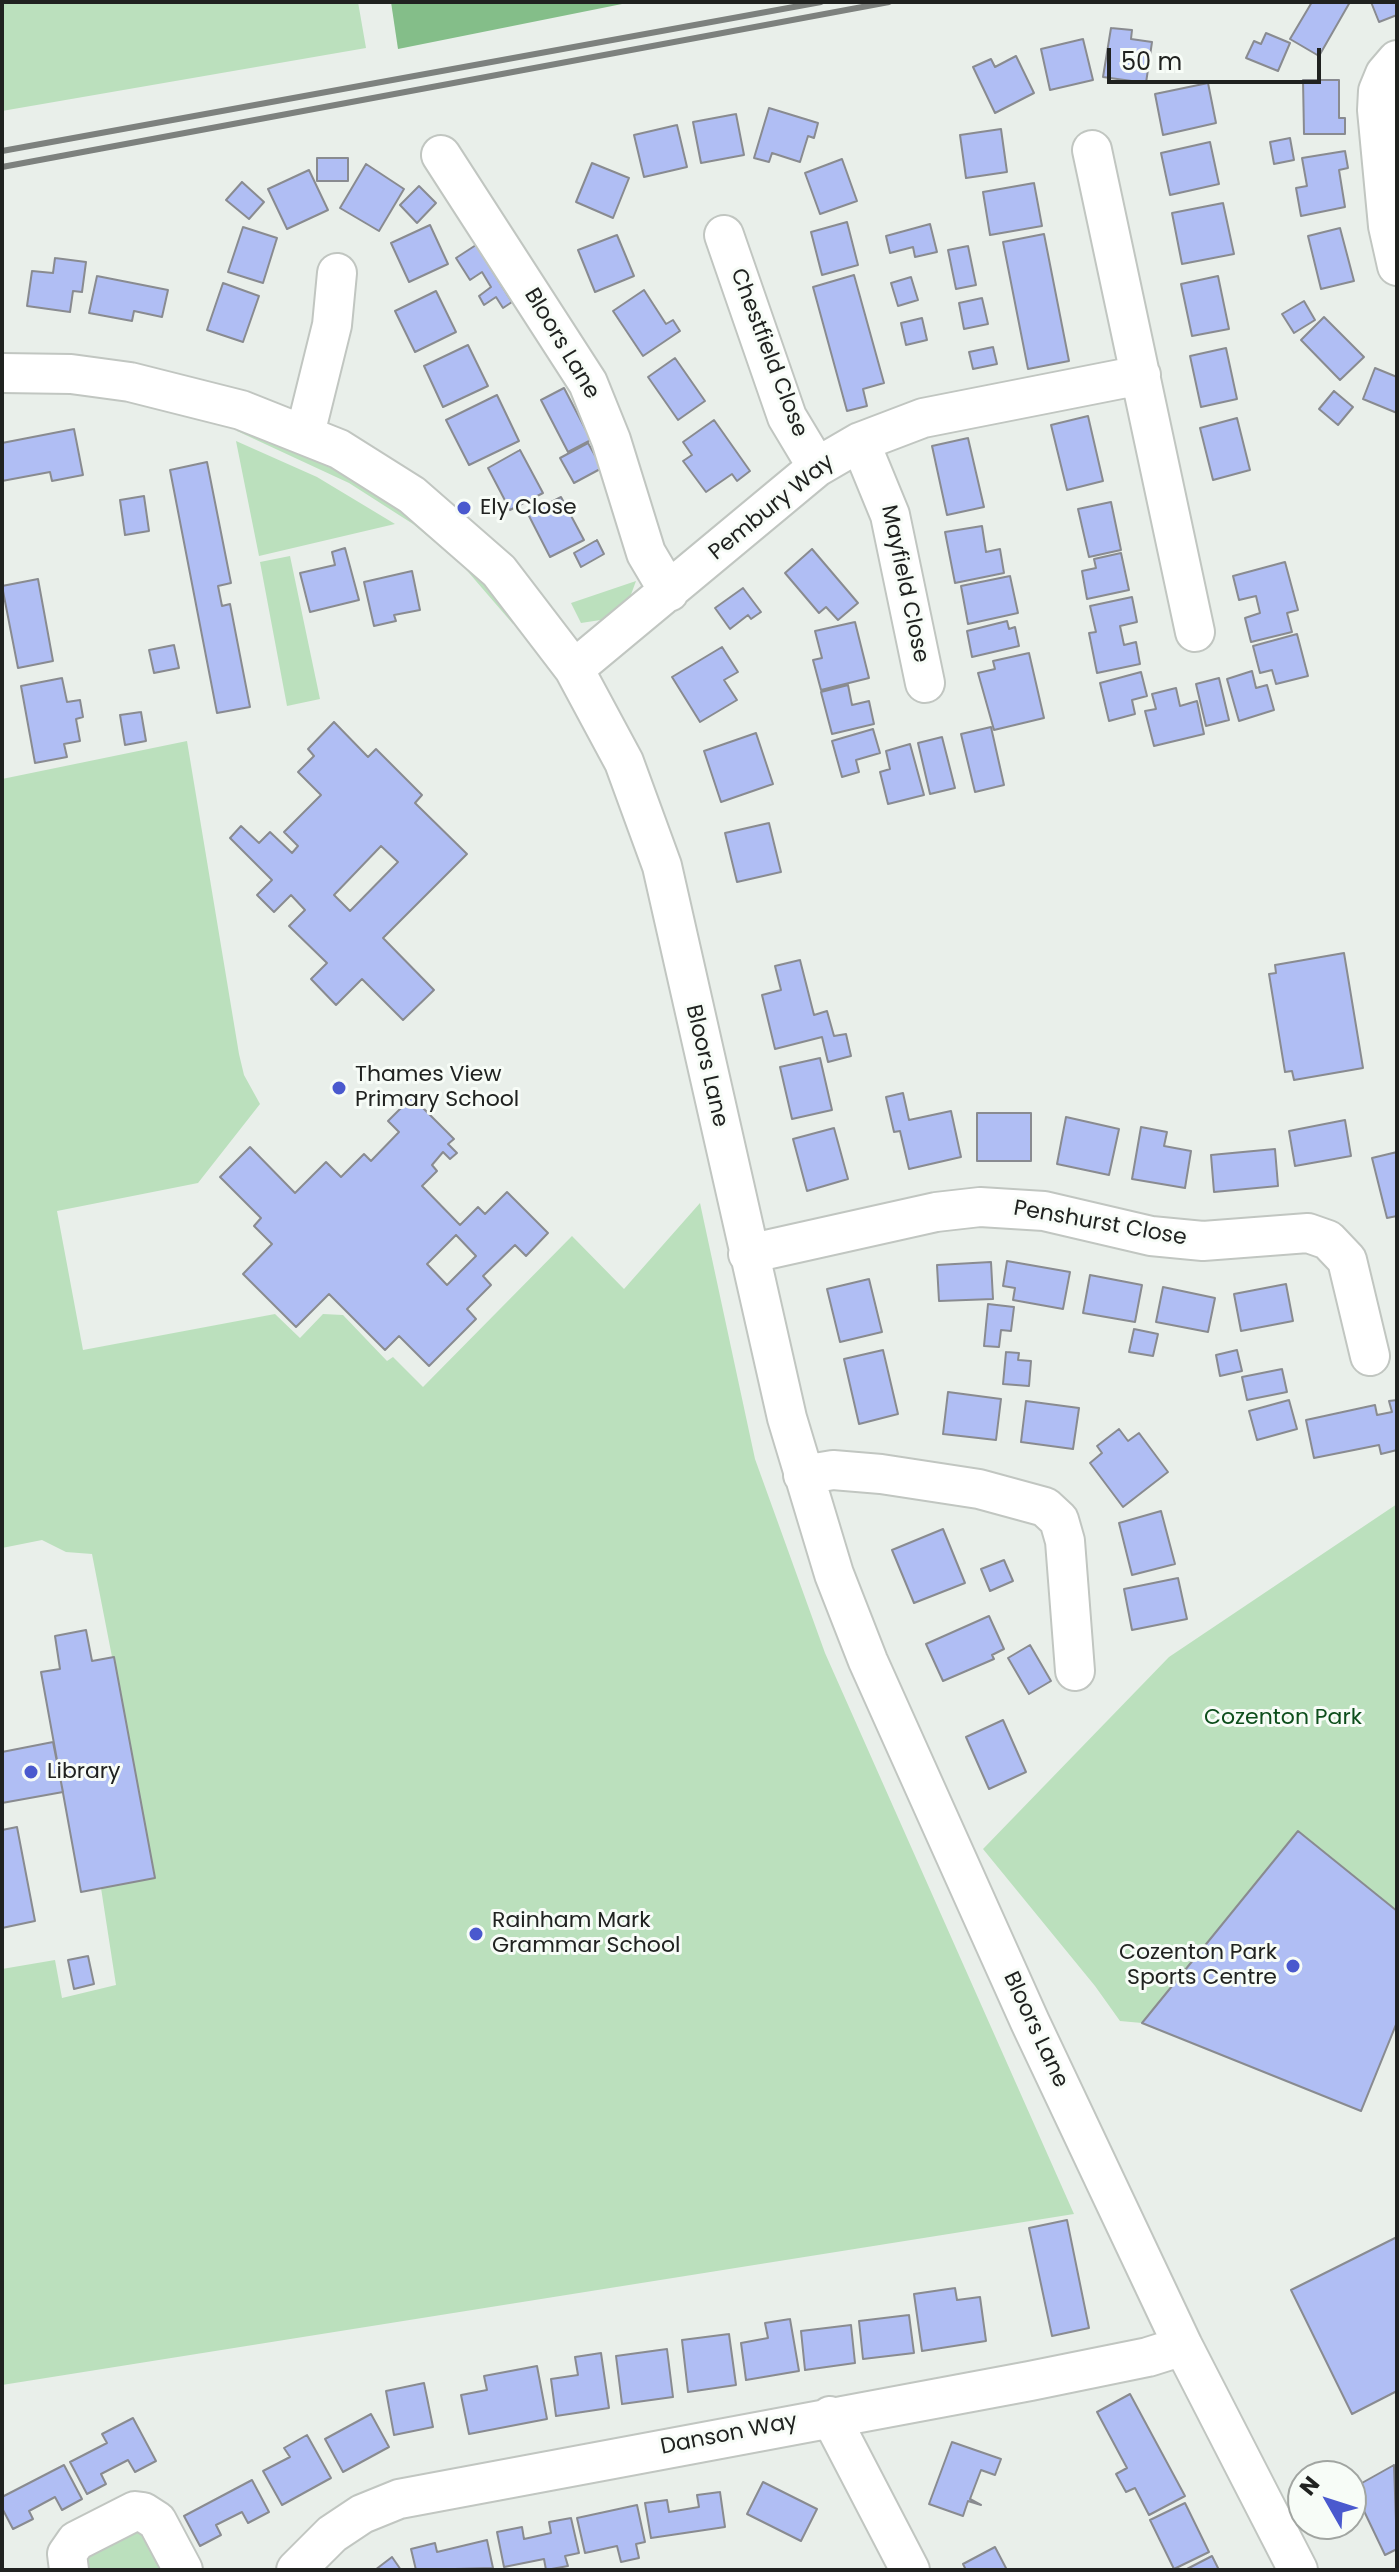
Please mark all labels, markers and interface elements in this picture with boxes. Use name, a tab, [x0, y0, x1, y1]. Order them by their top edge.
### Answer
scale bar	[1111, 32, 1325, 82]
text: 50 m	[1121, 45, 1182, 78]
street label: Chestfield Close	[724, 265, 812, 441]
street label: Bloors Lane	[518, 284, 604, 404]
street label: Pembury Way	[704, 450, 840, 566]
place label: Ely Close	[480, 495, 577, 521]
marker: Ely Close	[455, 499, 473, 517]
street label: Mayfield Close	[874, 503, 934, 665]
street label: Bloors Lane	[679, 1002, 733, 1130]
place label: Thames View Primary School	[355, 1062, 519, 1114]
marker: Thames View Primary School	[330, 1079, 348, 1097]
street label: Penshurst Close	[1011, 1196, 1189, 1252]
park label: Cozenton Park	[1204, 1705, 1362, 1731]
place label: Library	[47, 1759, 120, 1785]
marker: Library	[22, 1763, 40, 1781]
place label: Rainham Mark Grammar School	[492, 1908, 680, 1960]
marker: Rainham Mark Grammar School	[467, 1925, 485, 1943]
place label: Cozenton Park Sports Centre	[1119, 1940, 1277, 1992]
marker: Cozenton Park Sports Centre	[1284, 1957, 1302, 1975]
street label: Bloors Lane	[997, 1968, 1073, 2092]
street label: Danson Way	[658, 2409, 800, 2461]
north arrow	[1287, 2460, 1367, 2540]
text: N	[1292, 2470, 1327, 2502]

